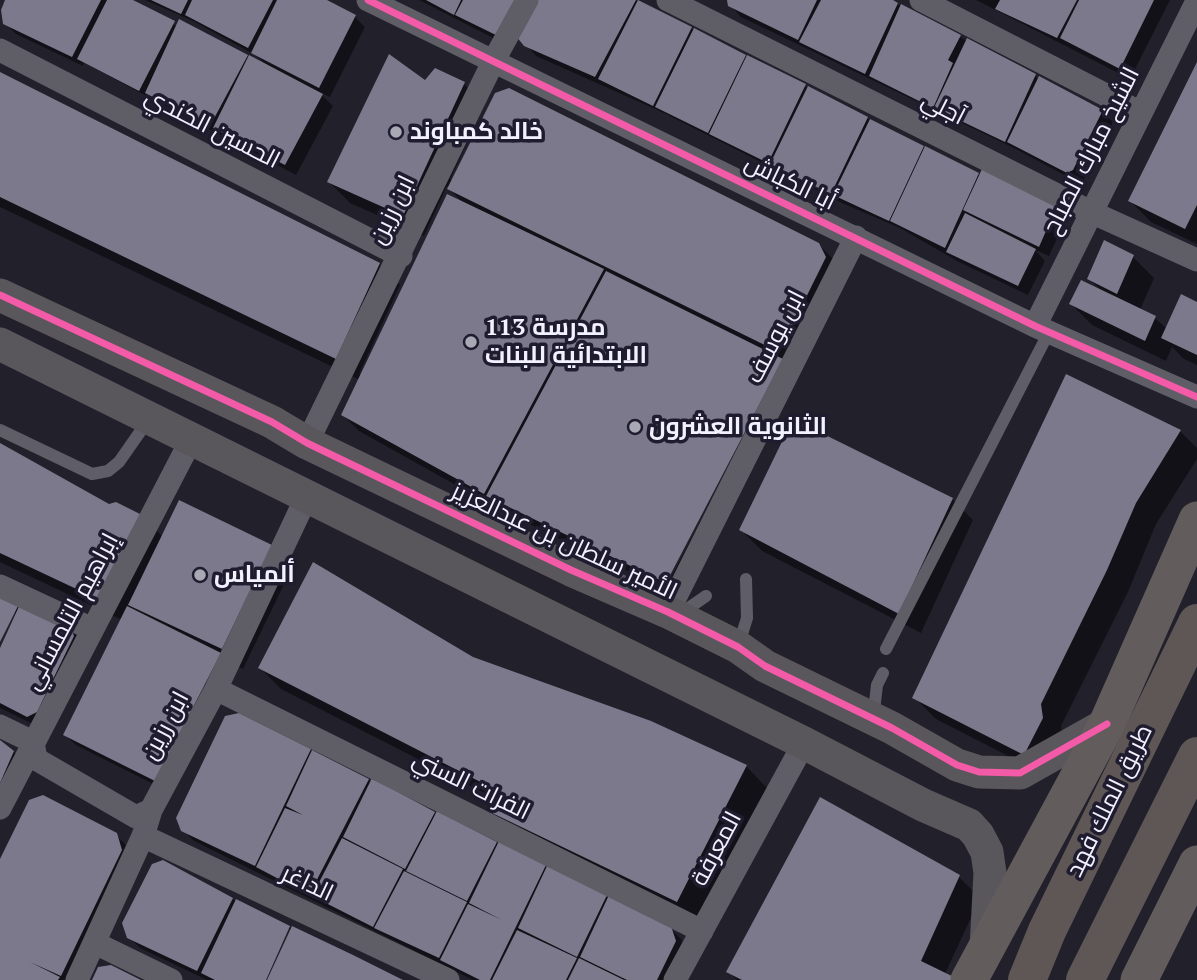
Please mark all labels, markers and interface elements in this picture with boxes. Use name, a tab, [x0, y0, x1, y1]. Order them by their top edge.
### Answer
street label: الشيخ مبارك الصباح	[1037, 63, 1147, 239]
street label: الحسين الكندي	[139, 83, 285, 175]
street label: آجلي	[916, 86, 970, 132]
place label: خالد كمباوند	[410, 118, 543, 146]
marker: خالد كمباوند	[388, 124, 404, 140]
street label: أبا الكباش	[740, 149, 840, 217]
street label: ابن رزين	[364, 171, 422, 249]
street label: ابن يوسف	[740, 286, 812, 388]
place label: مدرسة 113 الابتدائية للبنات	[485, 314, 647, 370]
marker: مدرسة 113 الابتدائية للبنات	[463, 334, 479, 350]
place label: الثانوية العشرون	[649, 413, 827, 441]
marker: الثانوية العشرون	[627, 419, 643, 435]
street label: الأمير سلطان بن عبدالعزيز	[447, 477, 681, 607]
street label: إبراهيم التلمساني	[19, 529, 125, 695]
place label: ألمياس	[214, 561, 295, 589]
marker: ألمياس	[192, 567, 208, 583]
street label: ابن رزين	[136, 687, 196, 765]
street label: طريق الملك فهد	[1061, 720, 1159, 882]
street label: الفرات السني	[408, 745, 534, 827]
street label: المعرفة	[685, 807, 749, 891]
street label: الداغر	[277, 860, 337, 908]

